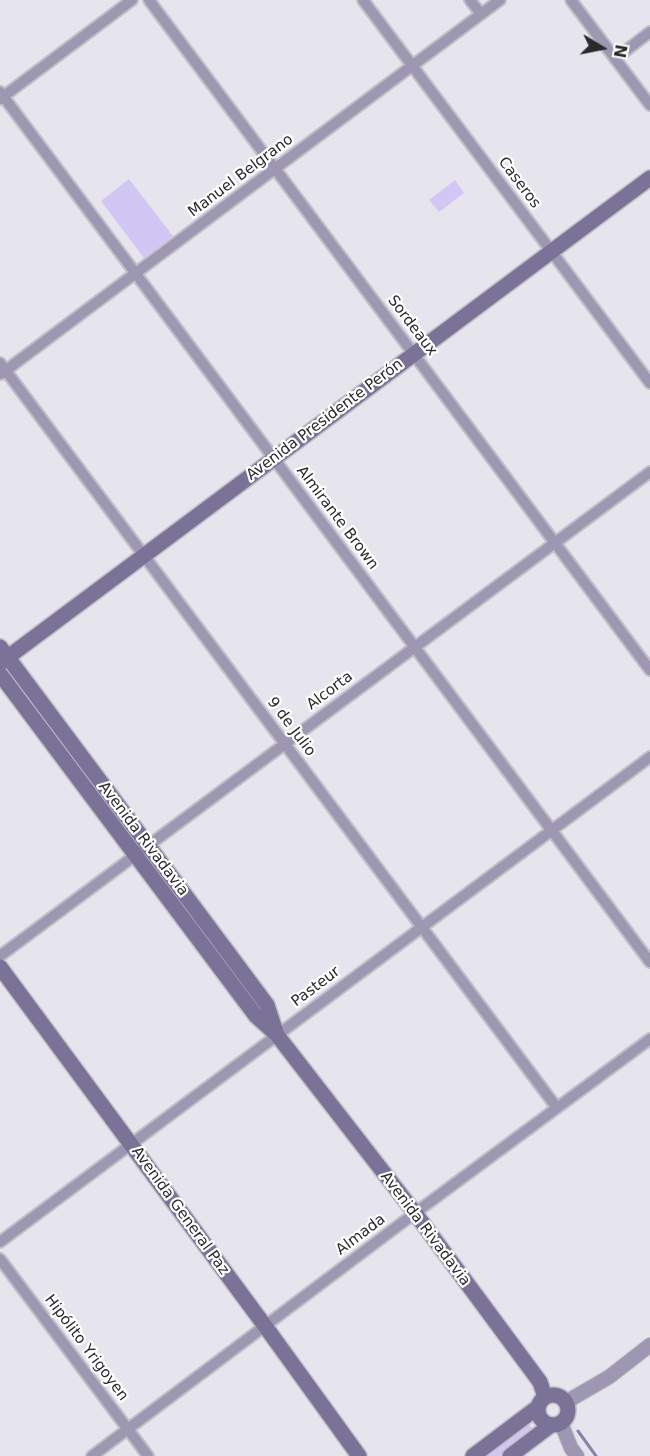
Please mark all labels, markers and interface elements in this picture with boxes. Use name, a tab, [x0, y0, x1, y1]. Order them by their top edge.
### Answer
north arrow	[572, 18, 632, 78]
text: N	[610, 43, 631, 59]
street label: Manuel Belgrano	[185, 131, 297, 221]
street label: Caseros	[494, 154, 544, 212]
street label: Sordeaux	[383, 292, 441, 360]
street label: Avenida Presidente Perón	[243, 355, 407, 485]
street label: Almirante Brown	[292, 463, 382, 573]
street label: Alcorta	[303, 668, 357, 714]
street label: 9 de Julio	[263, 694, 319, 760]
street label: Avenida Rivadavia	[94, 778, 192, 900]
street label: Pasteur	[288, 963, 344, 1011]
street label: Avenida General Paz	[127, 1143, 233, 1279]
street label: Avenida Rivadavia	[376, 1168, 474, 1290]
street label: Almada	[333, 1211, 389, 1259]
street label: Hipólito Yrigoyen	[40, 1291, 132, 1405]

